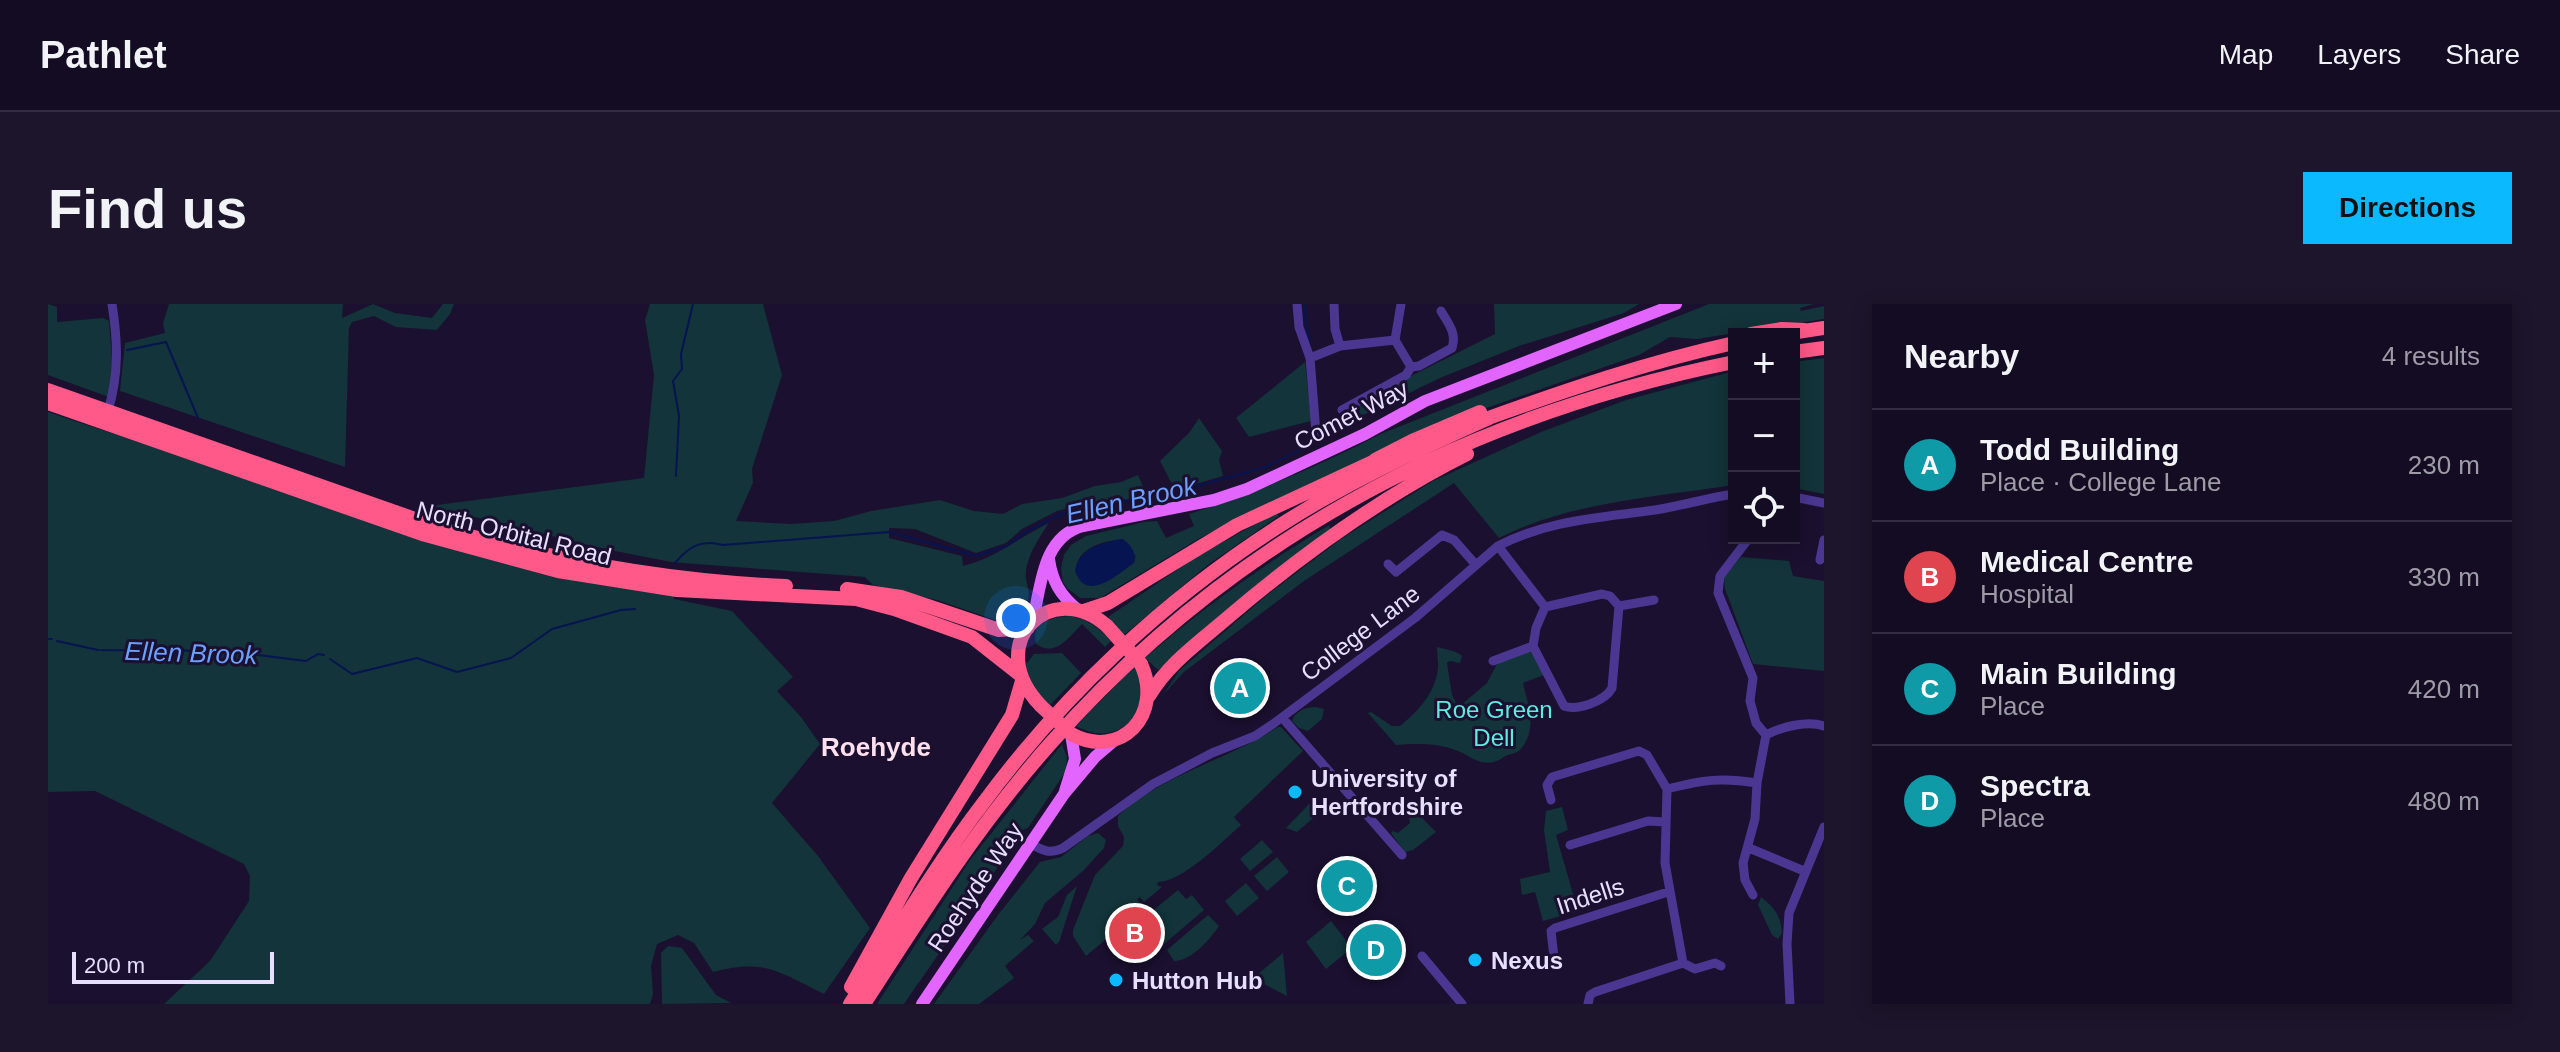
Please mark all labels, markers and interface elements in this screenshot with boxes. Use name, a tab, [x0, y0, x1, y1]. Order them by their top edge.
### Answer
text: Pathlet	[40, 34, 167, 76]
text: Map	[2219, 39, 2273, 70]
text: Layers	[2317, 39, 2401, 70]
text: Share	[2445, 39, 2520, 70]
button: Directions	[2303, 172, 2512, 244]
text: Find us	[48, 177, 247, 240]
map controls	[1728, 328, 1800, 544]
button: +	[1728, 328, 1800, 400]
text: Nearby	[1904, 337, 2019, 375]
text: 4 results	[2382, 341, 2480, 371]
street label: Comet Way	[1289, 375, 1413, 455]
button: −	[1728, 400, 1800, 472]
text: Todd Building	[1980, 433, 2179, 466]
text: A	[1921, 450, 1939, 480]
text: 230 m	[2408, 450, 2480, 480]
text: Place · College Lane	[1980, 467, 2221, 497]
water label: Ellen Brook	[1063, 470, 1201, 530]
button: locate	[1728, 472, 1800, 544]
street label: North Orbital Road	[414, 496, 614, 570]
text: Medical Centre	[1980, 545, 2193, 578]
text: B	[1921, 562, 1939, 592]
text: 330 m	[2408, 562, 2480, 592]
text: Hospital	[1980, 579, 2074, 609]
street label: College Lane	[1295, 580, 1425, 686]
your location	[996, 598, 1036, 638]
water label: Ellen Brook	[124, 636, 260, 670]
text: Main Building	[1980, 657, 2177, 690]
pin: A	[1214, 658, 1266, 718]
text: C	[1921, 674, 1939, 704]
text: 420 m	[2408, 674, 2480, 704]
text: Place	[1980, 691, 2045, 721]
park label: Roe Green Dell	[1435, 696, 1553, 751]
district label: Roehyde	[821, 732, 931, 762]
place label: University of Hertfordshire	[1311, 765, 1463, 820]
text: Spectra	[1980, 769, 2090, 802]
marker: University of Hertfordshire	[1286, 783, 1304, 801]
text: D	[1921, 786, 1939, 816]
text: 480 m	[2408, 786, 2480, 816]
text: Place	[1980, 803, 2045, 833]
street label: Roehyde Way	[922, 817, 1028, 957]
pin: C	[1321, 856, 1373, 916]
street label: Indells	[1553, 872, 1627, 920]
pin: B	[1109, 903, 1161, 963]
pin: D	[1350, 920, 1402, 980]
place label: Nexus	[1491, 947, 1563, 974]
scale bar	[72, 948, 274, 984]
marker: Nexus	[1466, 951, 1484, 969]
text: 200 m	[84, 953, 145, 978]
place label: Hutton Hub	[1132, 967, 1263, 994]
marker: Hutton Hub	[1107, 971, 1125, 989]

